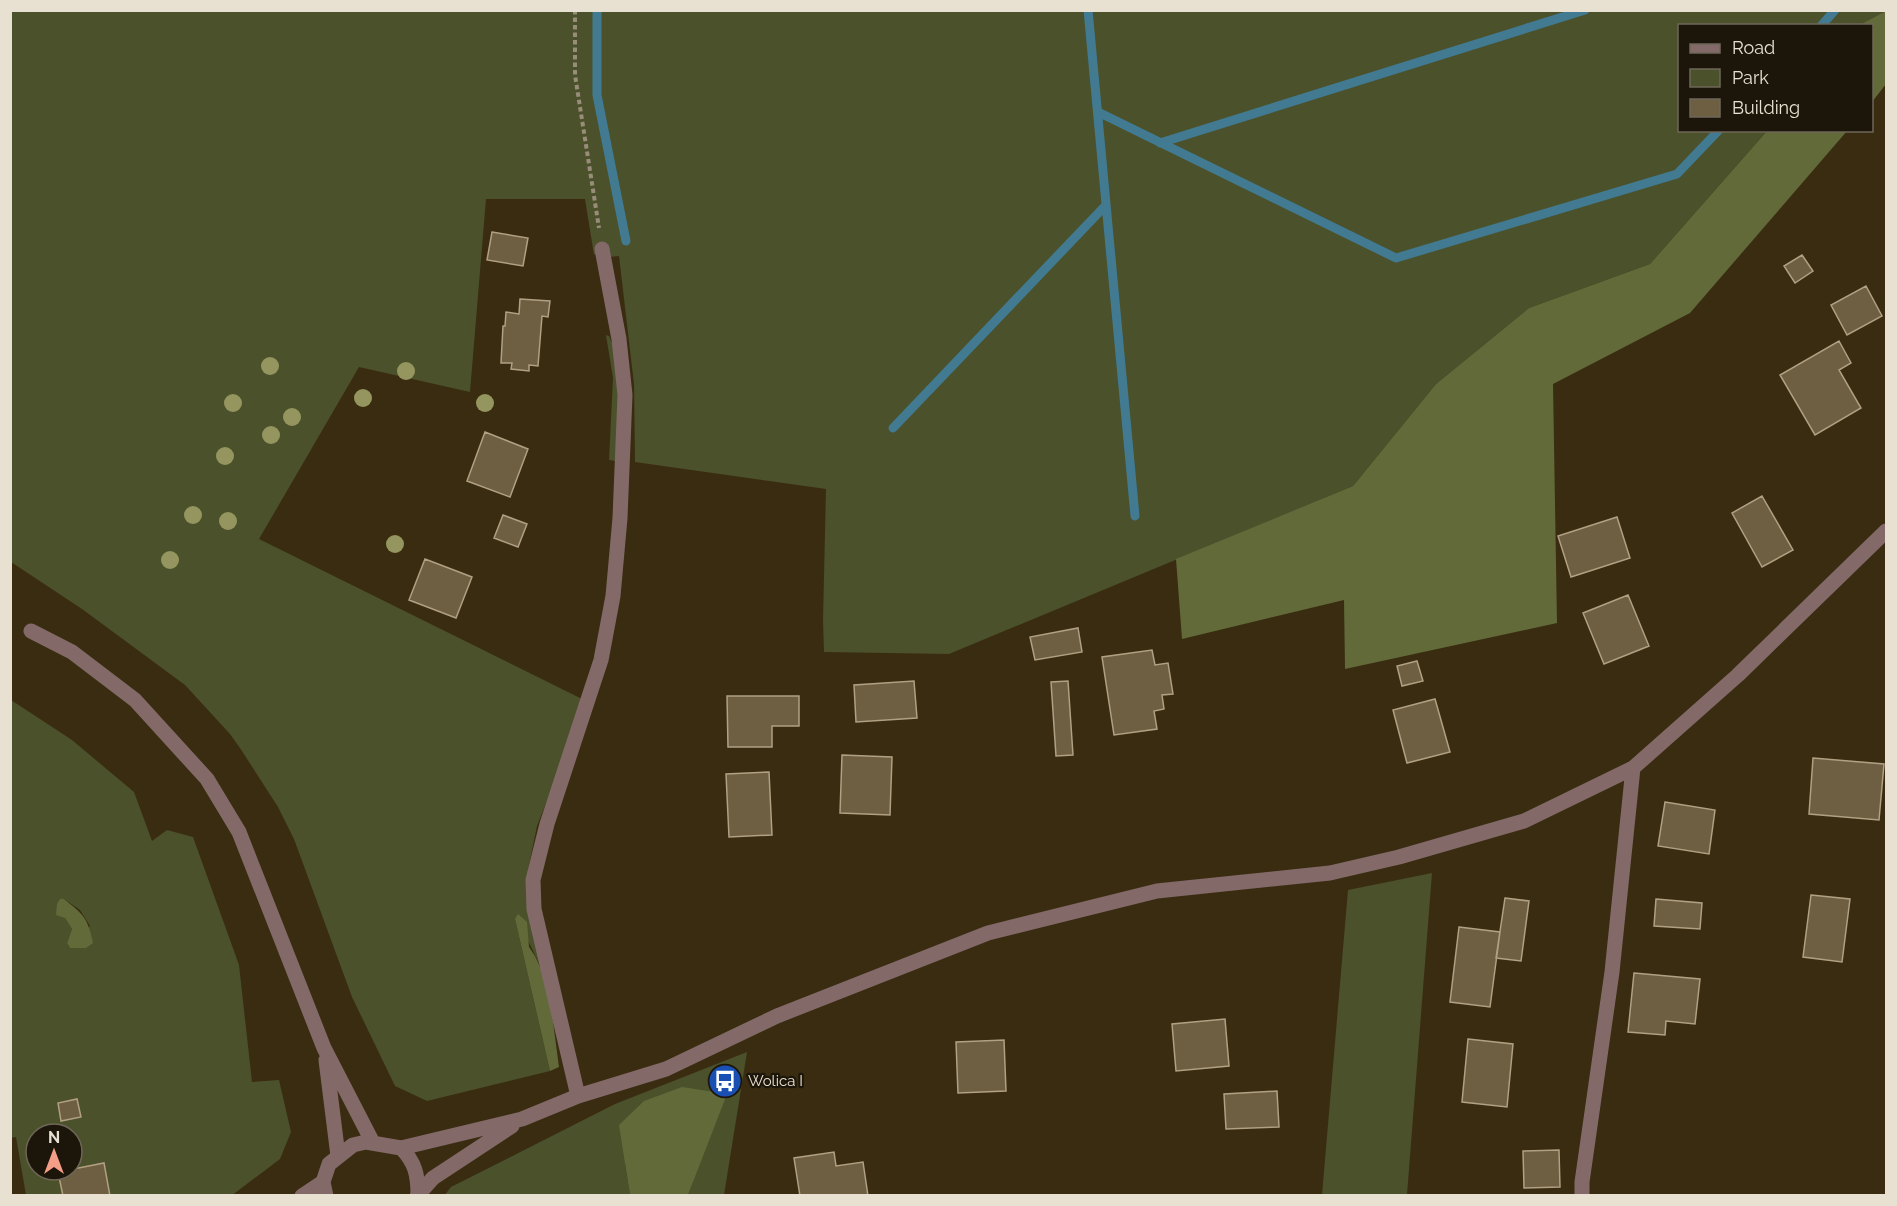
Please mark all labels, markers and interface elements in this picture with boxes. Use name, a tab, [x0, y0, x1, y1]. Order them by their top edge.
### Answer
legend	[1678, 24, 1873, 132]
text: Road	[1732, 37, 1775, 58]
text: Park	[1732, 67, 1769, 88]
text: Building	[1732, 97, 1800, 118]
bus stop icon: Wolica I	[707, 1063, 743, 1099]
place label: Wolica I	[748, 1072, 803, 1090]
north arrow	[24, 1122, 84, 1182]
text: N	[48, 1128, 60, 1147]

